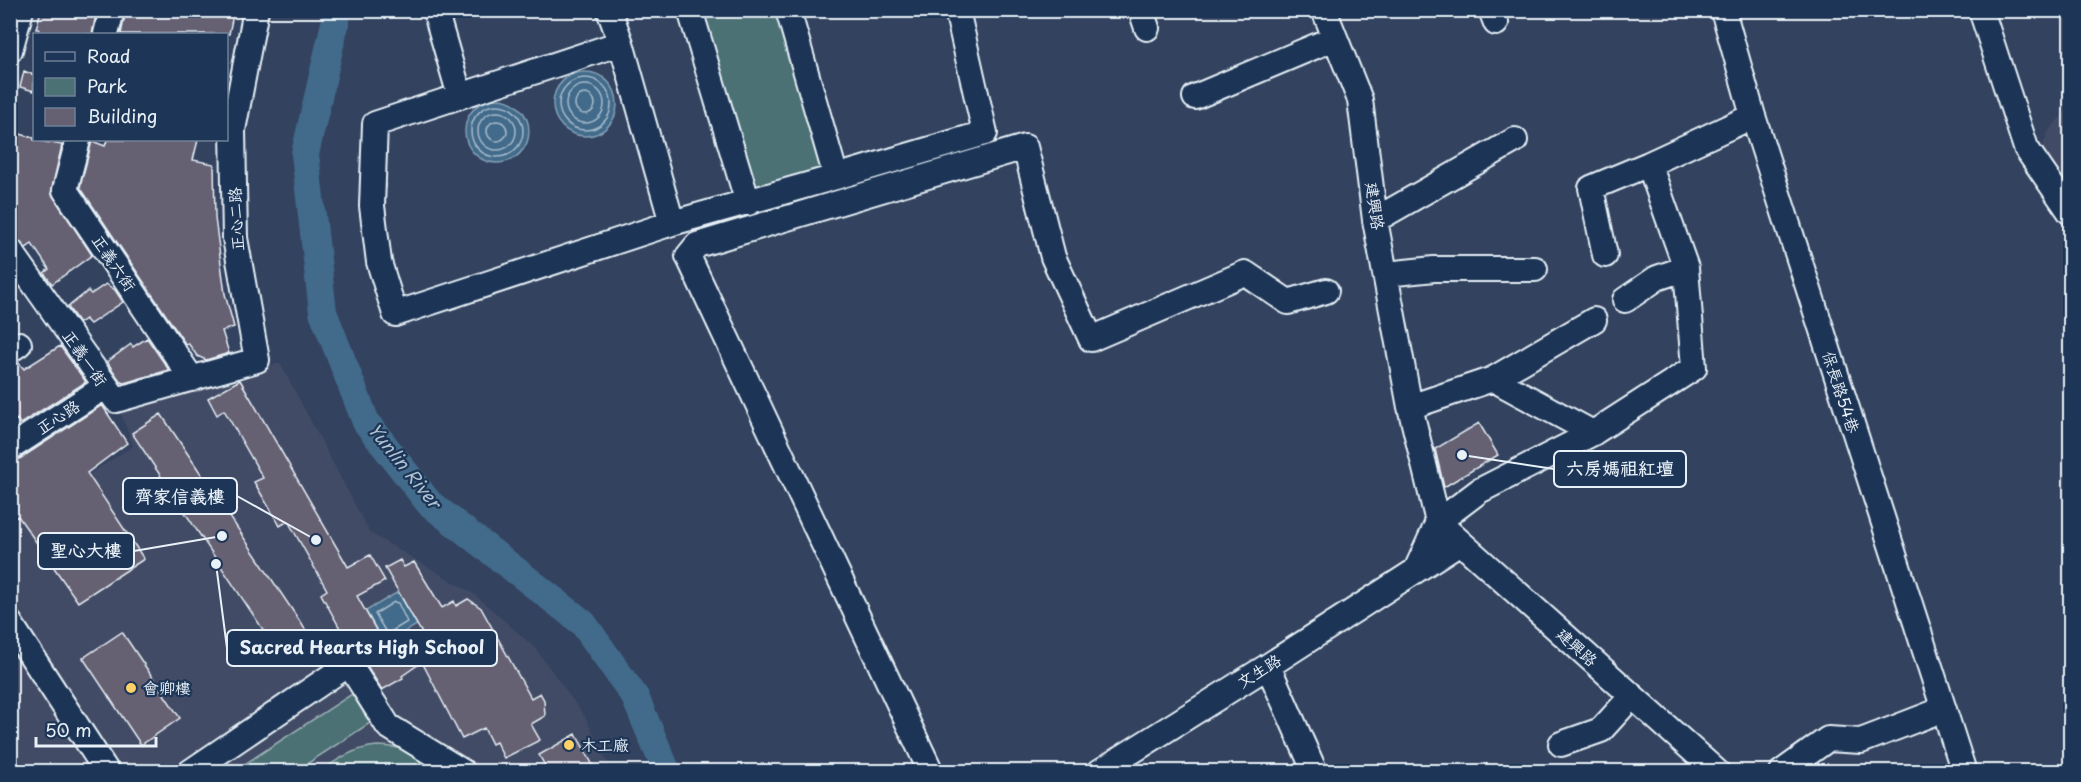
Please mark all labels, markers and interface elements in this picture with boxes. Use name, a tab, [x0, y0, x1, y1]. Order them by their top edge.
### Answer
legend	[33, 33, 228, 141]
text: Road	[87, 42, 131, 69]
text: Park	[87, 72, 127, 99]
text: Building	[87, 102, 157, 129]
street label: 建興路	[1361, 180, 1391, 231]
street label: 正心二路	[221, 186, 249, 252]
street label: 正義六街	[87, 229, 143, 296]
street label: 正義一街	[58, 324, 114, 391]
street label: 保長路54巷	[1817, 348, 1866, 436]
street label: 正心路	[31, 393, 84, 439]
water label: Yunlin River	[362, 416, 450, 516]
callout: 六房媽祖紅壇	[1554, 451, 1686, 487]
text: 六房媽祖紅壇	[1566, 454, 1674, 481]
callout: 齊家信義樓	[123, 478, 237, 514]
text: 齊家信義樓	[135, 482, 225, 509]
callout: 聖心大樓	[38, 533, 134, 569]
text: 聖心大樓	[50, 536, 122, 563]
street label: 建興路	[1552, 621, 1604, 671]
callout: Sacred Hearts High School	[227, 630, 497, 666]
text: Sacred Hearts High School	[240, 633, 484, 660]
street label: 文生路	[1232, 647, 1285, 693]
place label: 會卿樓	[143, 675, 191, 699]
marker: 會卿樓	[124, 681, 138, 695]
scale bar	[36, 710, 156, 748]
text: 50 m	[45, 716, 92, 743]
place label: 木工廠	[581, 732, 629, 756]
marker: 木工廠	[562, 738, 576, 752]

